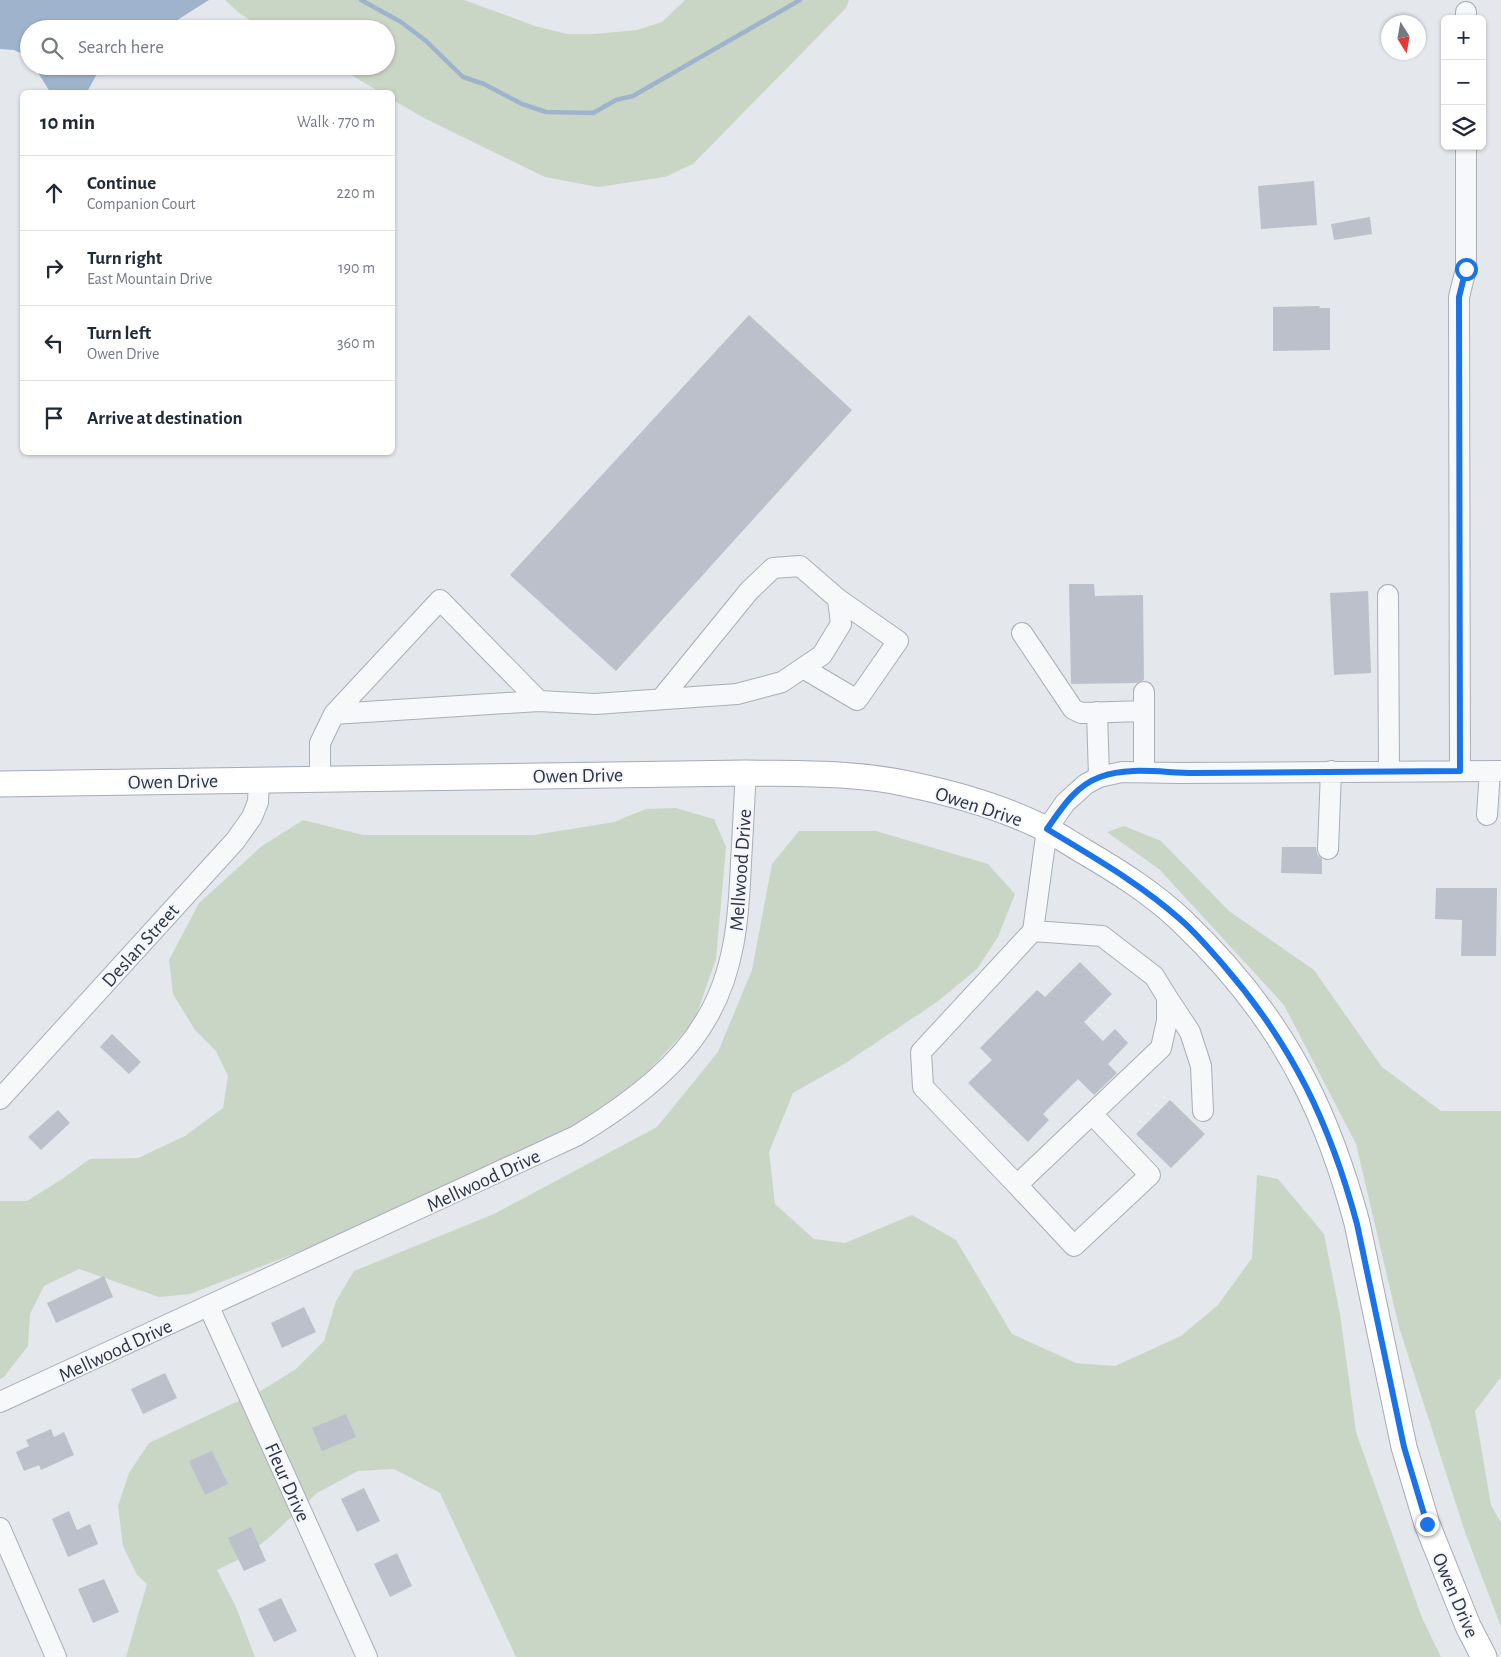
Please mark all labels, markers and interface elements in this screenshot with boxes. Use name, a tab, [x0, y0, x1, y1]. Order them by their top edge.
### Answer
north arrow	[1381, 15, 1426, 60]
map controls	[1441, 15, 1486, 150]
button: +	[1441, 15, 1486, 60]
search box	[20, 20, 395, 75]
icon: search	[38, 34, 66, 62]
text: Search here	[78, 38, 164, 57]
button: −	[1441, 60, 1486, 105]
button: layers	[1441, 105, 1486, 150]
text: 10 min	[40, 112, 95, 133]
text: Walk · 770 m	[297, 114, 375, 130]
text: Continue	[87, 174, 156, 193]
icon: ahead	[40, 179, 68, 207]
text: 220 m	[337, 185, 375, 201]
text: Companion Court	[87, 196, 196, 212]
text: Turn right	[87, 249, 162, 268]
icon: right	[40, 254, 68, 282]
route start	[1455, 258, 1478, 281]
text: 190 m	[338, 260, 375, 276]
text: East Mountain Drive	[87, 271, 212, 287]
text: Turn left	[87, 324, 151, 343]
icon: left	[40, 329, 68, 357]
text: 360 m	[337, 335, 375, 351]
text: Owen Drive	[87, 346, 159, 362]
icon: arrive	[40, 404, 68, 432]
text: Arrive at destination	[87, 409, 243, 428]
street label: Owen Drive	[533, 765, 623, 787]
street label: Owen Drive	[128, 771, 218, 793]
street label: Owen Drive	[933, 783, 1025, 830]
street label: Mellwood Drive	[727, 808, 755, 932]
street label: Deslan Street	[98, 900, 183, 991]
street label: Mellwood Drive	[424, 1146, 543, 1216]
street label: Mellwood Drive	[56, 1316, 175, 1386]
street label: Fleur Drive	[261, 1440, 313, 1525]
route end	[1416, 1513, 1439, 1536]
street label: Owen Drive	[1428, 1550, 1482, 1641]

